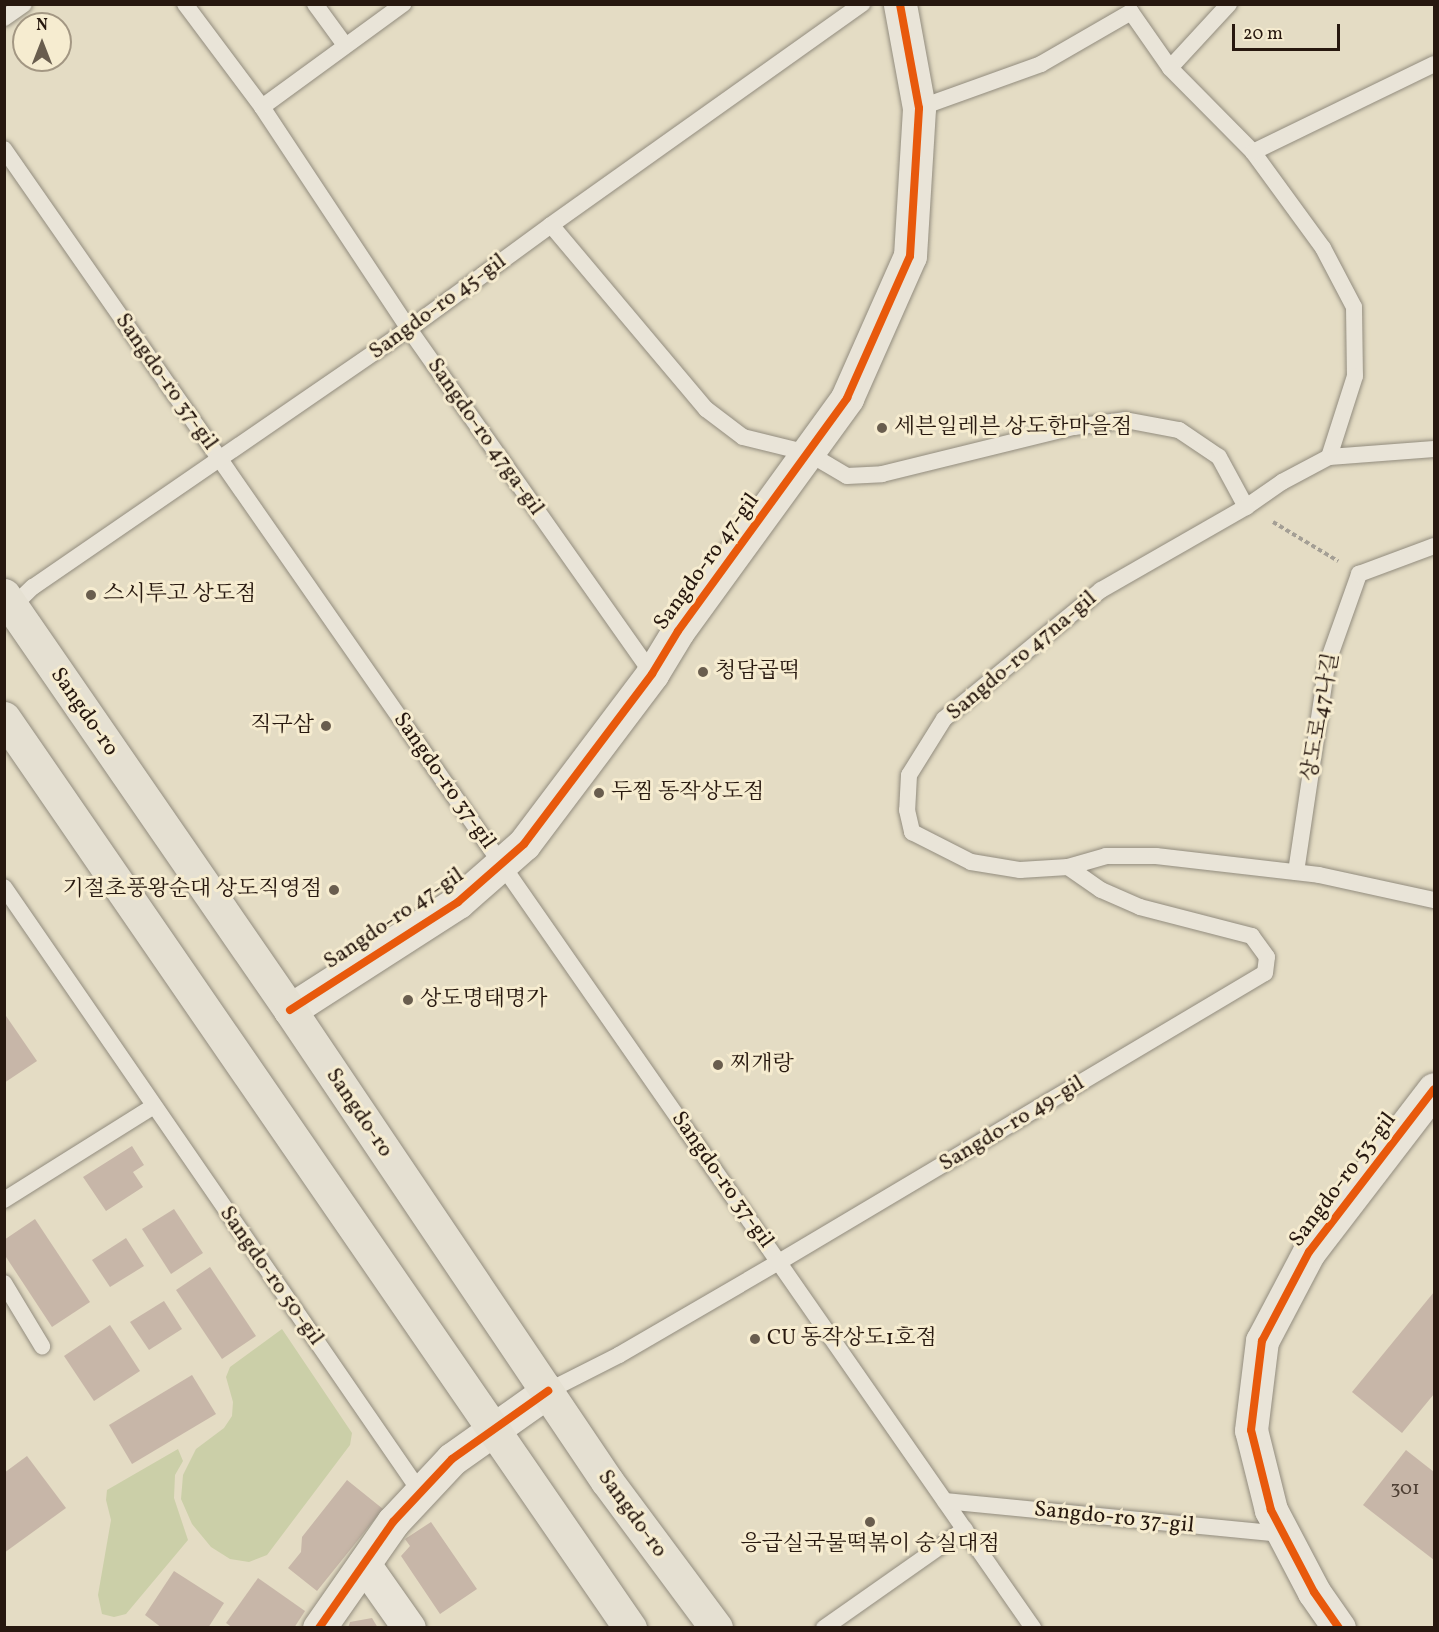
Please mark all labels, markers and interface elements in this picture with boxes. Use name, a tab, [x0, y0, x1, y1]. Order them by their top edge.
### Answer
north arrow	[12, 12, 72, 72]
scale bar	[1235, 12, 1343, 50]
text: N	[36, 15, 48, 37]
text: 20 m	[1243, 22, 1283, 47]
street label: Sangdo-ro 45-gil	[364, 248, 512, 366]
street label: Sangdo-ro 37-gil	[109, 309, 223, 455]
street label: Sangdo-ro 47ga-gil	[421, 353, 549, 521]
place label: 세븐일레븐 상도한마을점	[894, 415, 1132, 441]
marker: 세븐일레븐 상도한마을점	[875, 421, 889, 435]
street label: Sangdo-ro 47-gil	[649, 488, 765, 636]
place label: 스시투고 상도점	[103, 582, 256, 608]
street label: Sangdo-ro 47na-gil	[942, 586, 1102, 726]
marker: 스시투고 상도점	[84, 588, 98, 602]
street label: 상도로47나길	[1297, 651, 1345, 783]
place label: 청담곱떡	[715, 659, 800, 685]
street label: Sangdo-ro	[44, 663, 124, 761]
marker: 청담곱떡	[696, 665, 710, 679]
street label: Sangdo-ro 37-gil	[387, 708, 501, 854]
place label: 직구삼	[250, 713, 314, 739]
marker: 직구삼	[319, 719, 333, 733]
place label: 두찜 동작상도점	[611, 780, 764, 806]
marker: 두찜 동작상도점	[592, 786, 606, 800]
street label: Sangdo-ro 47-gil	[319, 863, 469, 975]
place label: 기절초풍왕순대 상도직영점	[63, 877, 322, 903]
marker: 기절초풍왕순대 상도직영점	[327, 883, 341, 897]
place label: 상도명태명가	[420, 987, 548, 1013]
marker: 상도명태명가	[401, 993, 415, 1007]
place label: 찌개랑	[730, 1052, 794, 1078]
marker: 찌개랑	[711, 1058, 725, 1072]
street label: Sangdo-ro	[320, 1063, 398, 1163]
street label: Sangdo-ro 49-gil	[935, 1070, 1089, 1178]
street label: Sangdo-ro 37-gil	[665, 1107, 779, 1253]
street label: Sangdo-ro 53-gil	[1284, 1108, 1402, 1252]
street label: Sangdo-ro 50-gil	[213, 1201, 329, 1351]
place label: CU 동작상도1호점	[767, 1326, 937, 1352]
marker: CU 동작상도1호점	[748, 1332, 762, 1346]
street label: Sangdo-ro	[591, 1465, 673, 1563]
house number: 301	[1390, 1477, 1420, 1501]
street label: Sangdo-ro 37-gil	[1033, 1496, 1195, 1540]
marker: 응급실국물떡볶이 숭실대점	[863, 1515, 877, 1529]
place label: 응급실국물떡볶이 숭실대점	[740, 1532, 1000, 1558]

